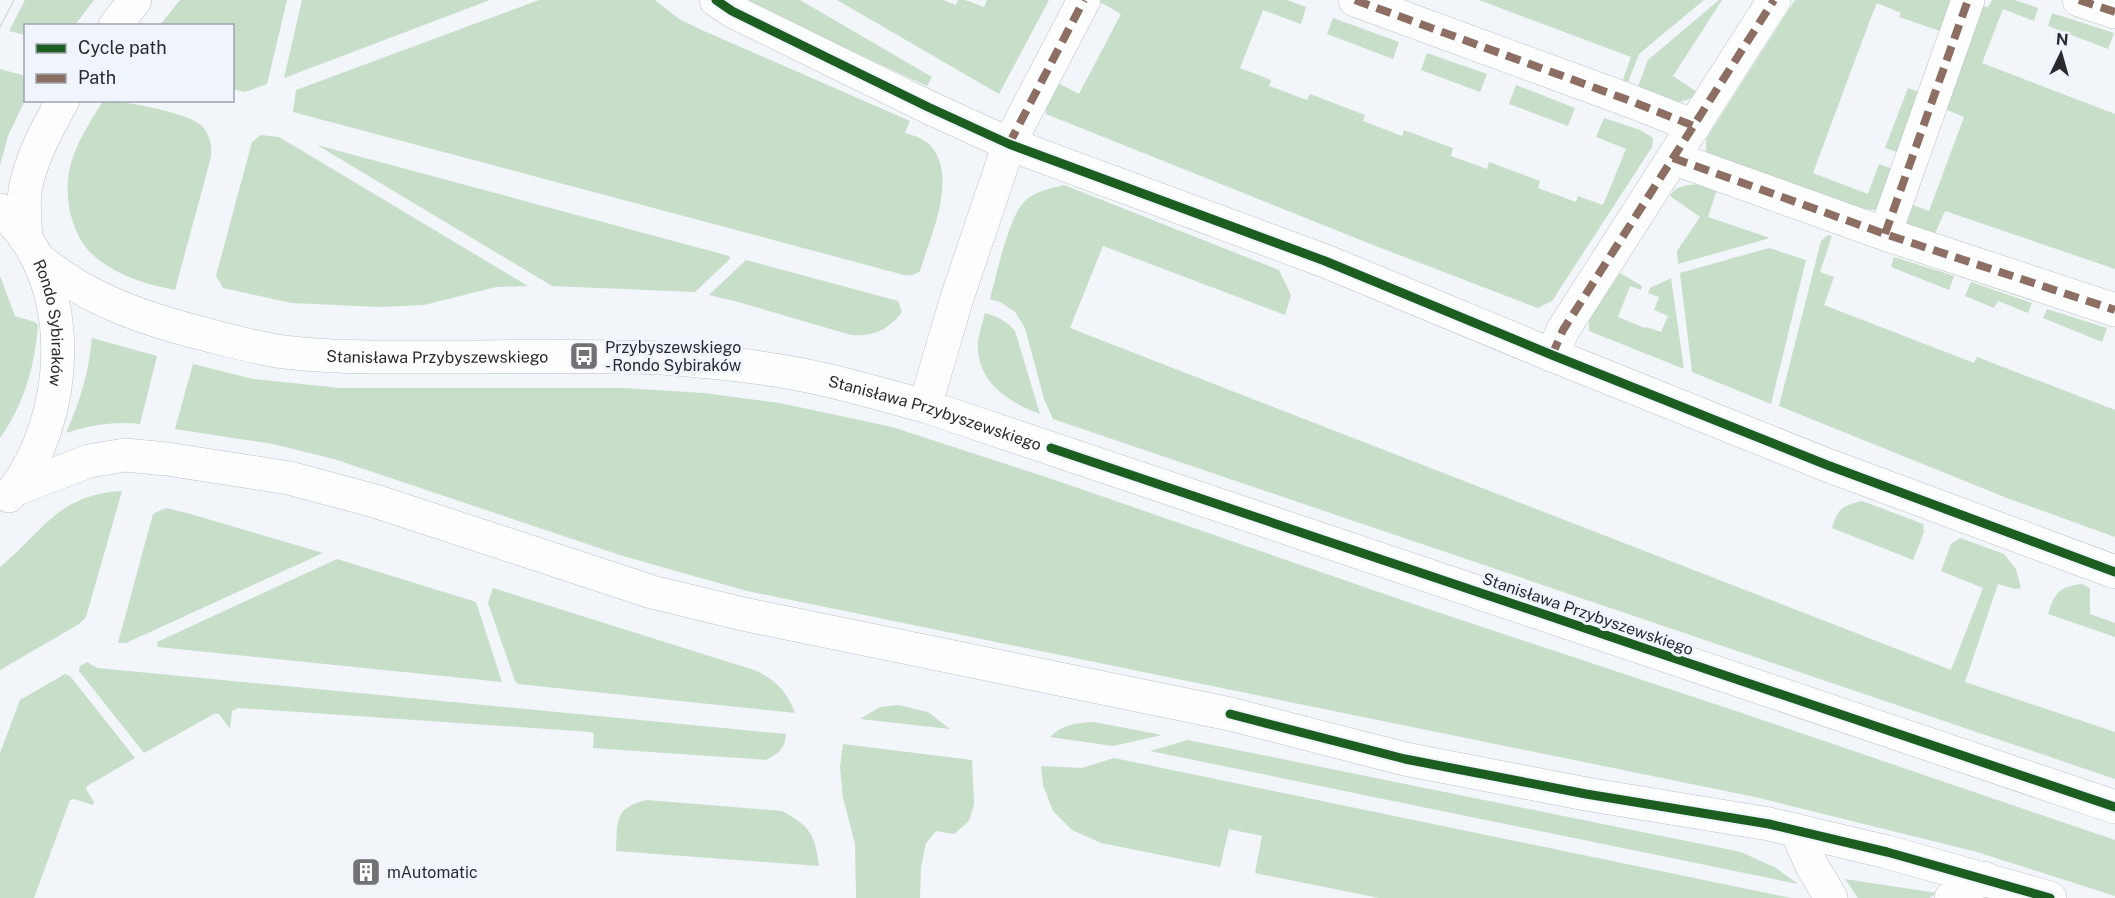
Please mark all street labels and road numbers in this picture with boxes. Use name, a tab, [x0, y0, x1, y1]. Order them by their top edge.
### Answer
street label: Rondo Sybiraków	[30, 256, 67, 388]
street label: Stanisława Przybyszewskiego	[326, 346, 548, 367]
street label: Stanisława Przybyszewskiego	[826, 371, 1044, 454]
street label: Stanisława Przybyszewskiego	[1480, 569, 1696, 659]

